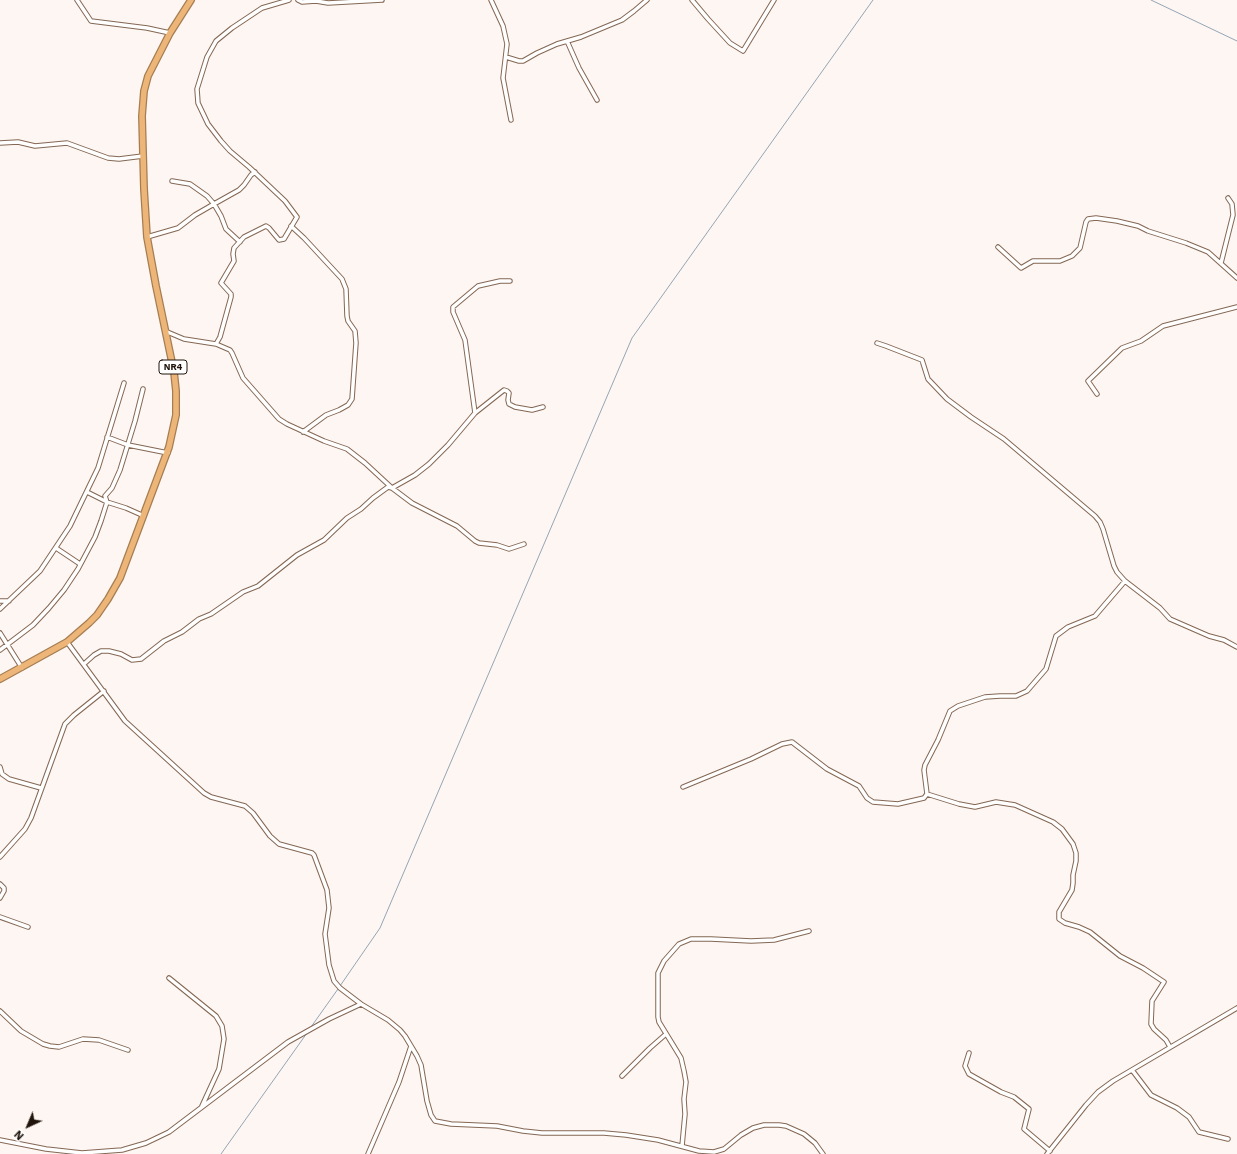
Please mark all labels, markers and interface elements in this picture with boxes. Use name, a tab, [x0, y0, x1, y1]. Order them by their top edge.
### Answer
road number: NR4	[159, 360, 187, 374]
north arrow	[8, 1106, 48, 1146]
text: N	[12, 1127, 27, 1143]

